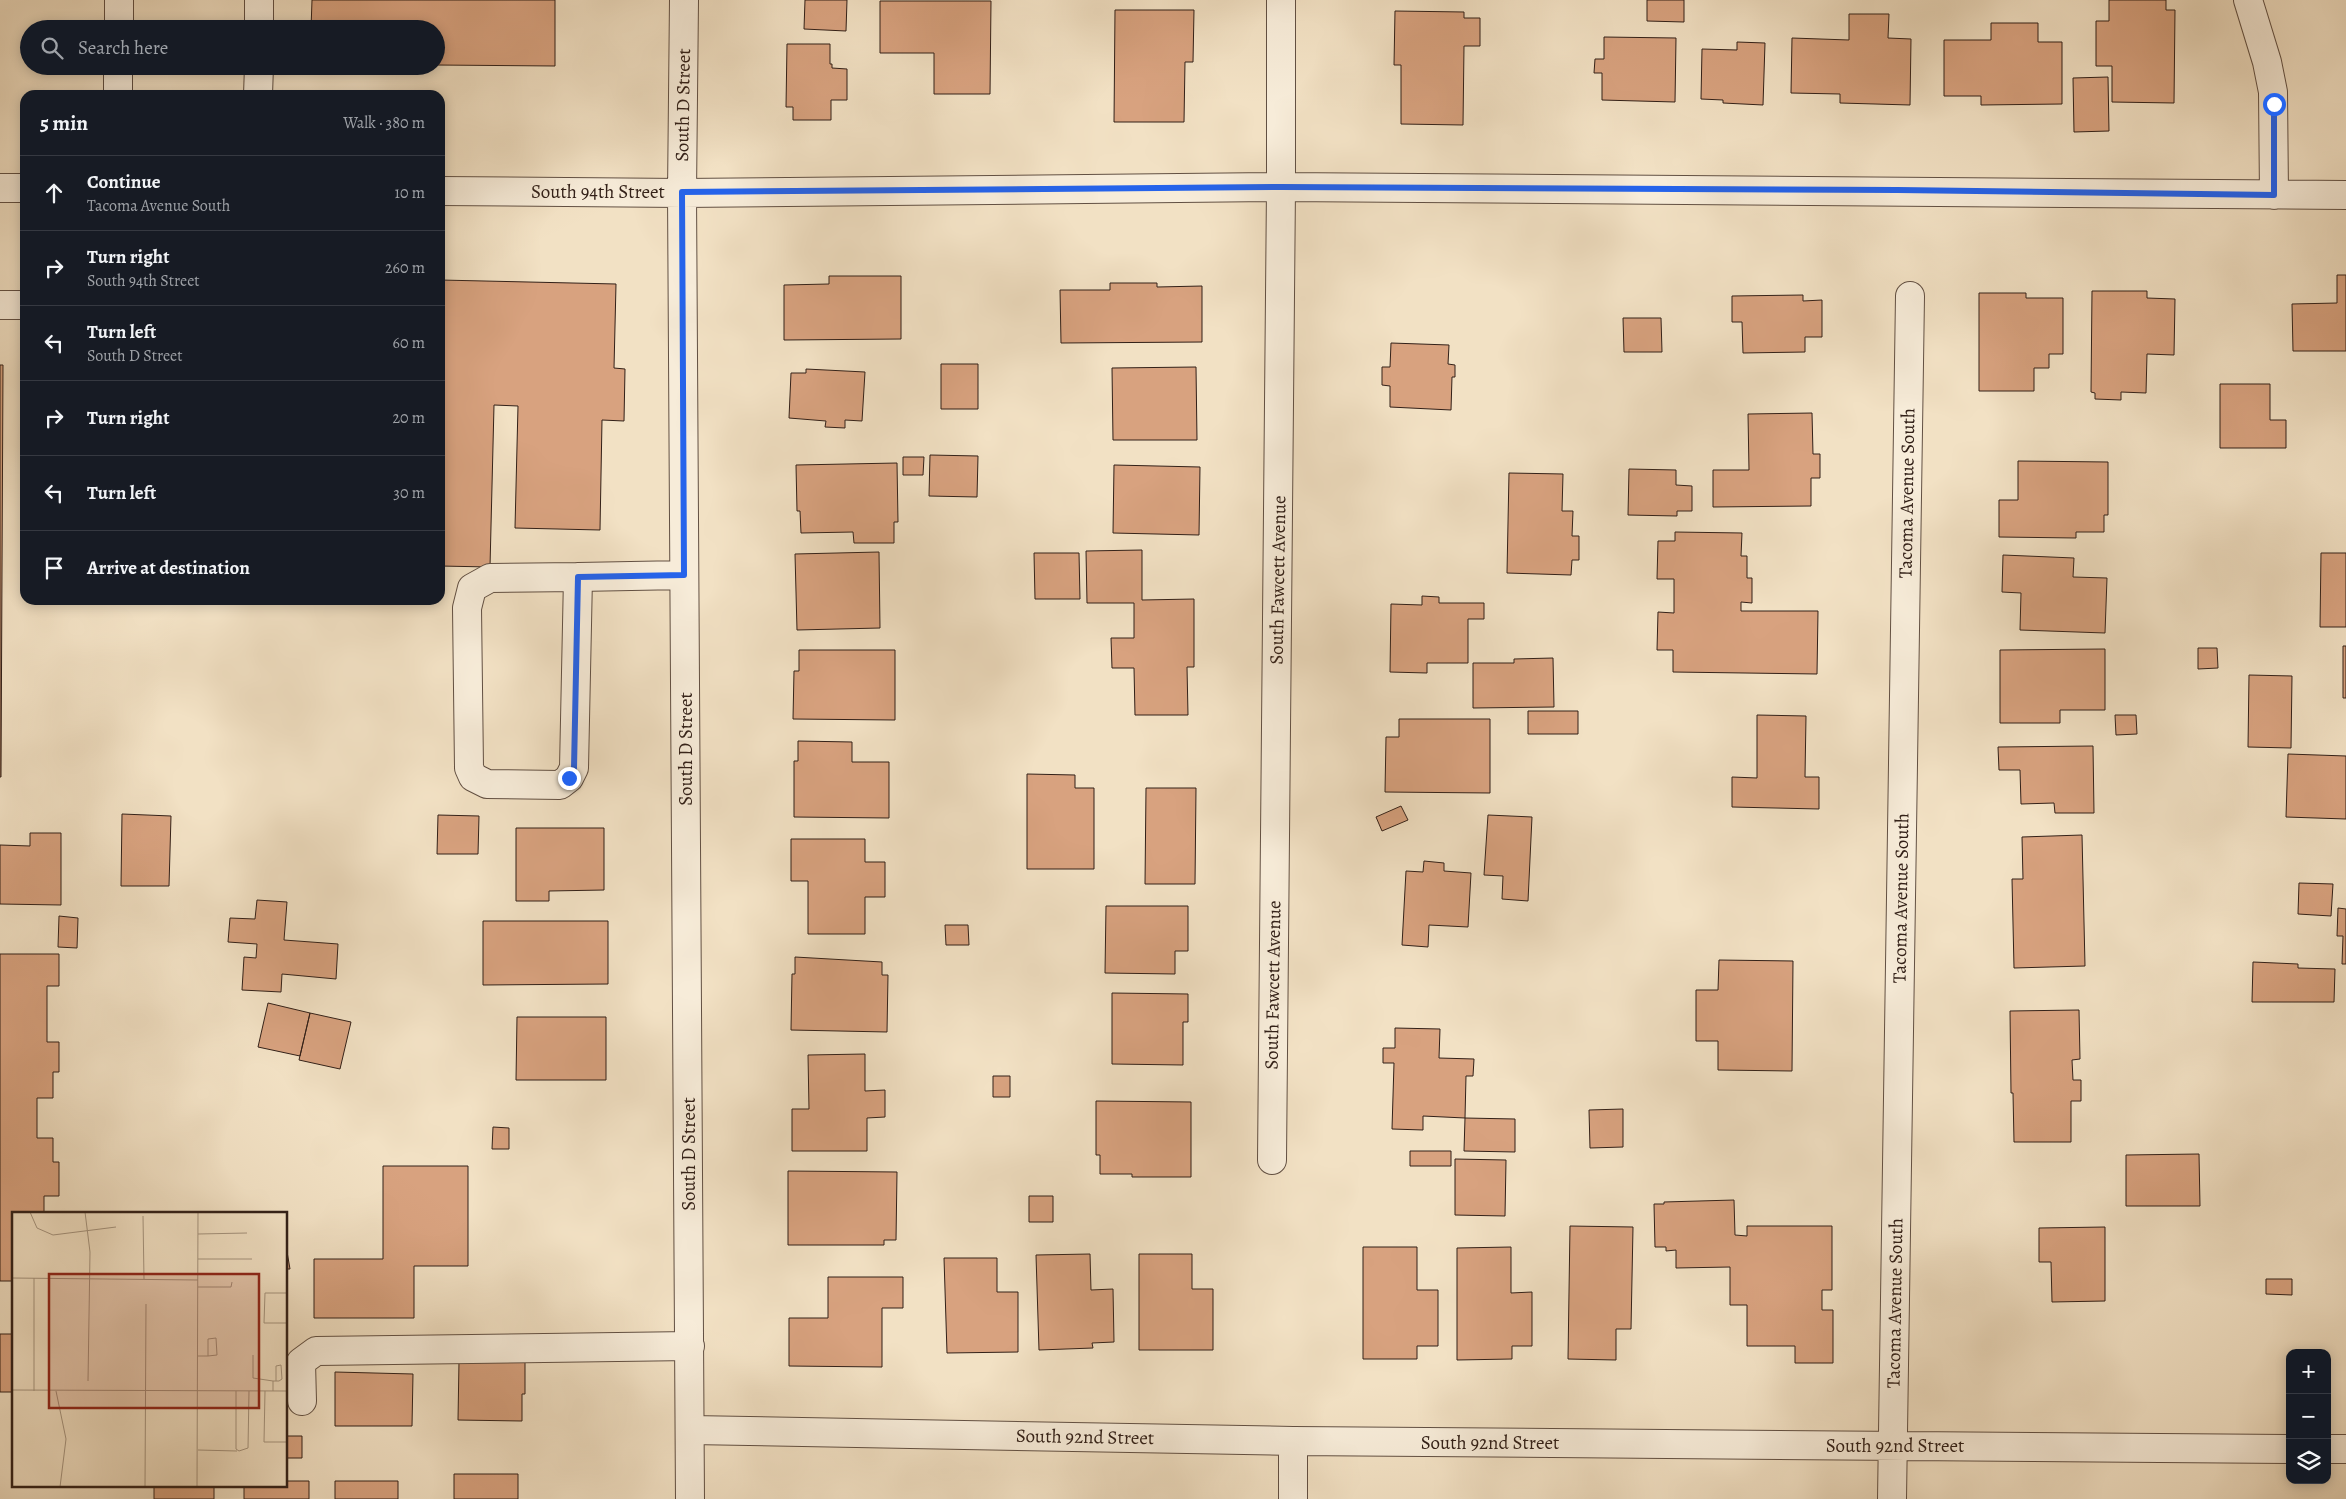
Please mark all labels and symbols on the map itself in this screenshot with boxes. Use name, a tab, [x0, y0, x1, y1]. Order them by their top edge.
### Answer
street label: South D Street	[669, 48, 697, 162]
route start	[2263, 93, 2286, 116]
street label: South 94th Street	[531, 179, 665, 205]
street label: Tacoma Avenue South	[1893, 408, 1921, 578]
street label: South Fawcett Avenue	[1264, 495, 1292, 665]
street label: South D Street	[673, 692, 699, 806]
route end	[558, 767, 581, 790]
street label: Tacoma Avenue South	[1887, 813, 1915, 983]
street label: South Fawcett Avenue	[1259, 900, 1287, 1070]
street label: South D Street	[676, 1097, 702, 1211]
inset map	[12, 1212, 288, 1486]
street label: Tacoma Avenue South	[1881, 1218, 1909, 1388]
street label: South 92nd Street	[1016, 1423, 1154, 1451]
street label: South 92nd Street	[1421, 1430, 1559, 1456]
street label: South 92nd Street	[1826, 1433, 1964, 1459]

